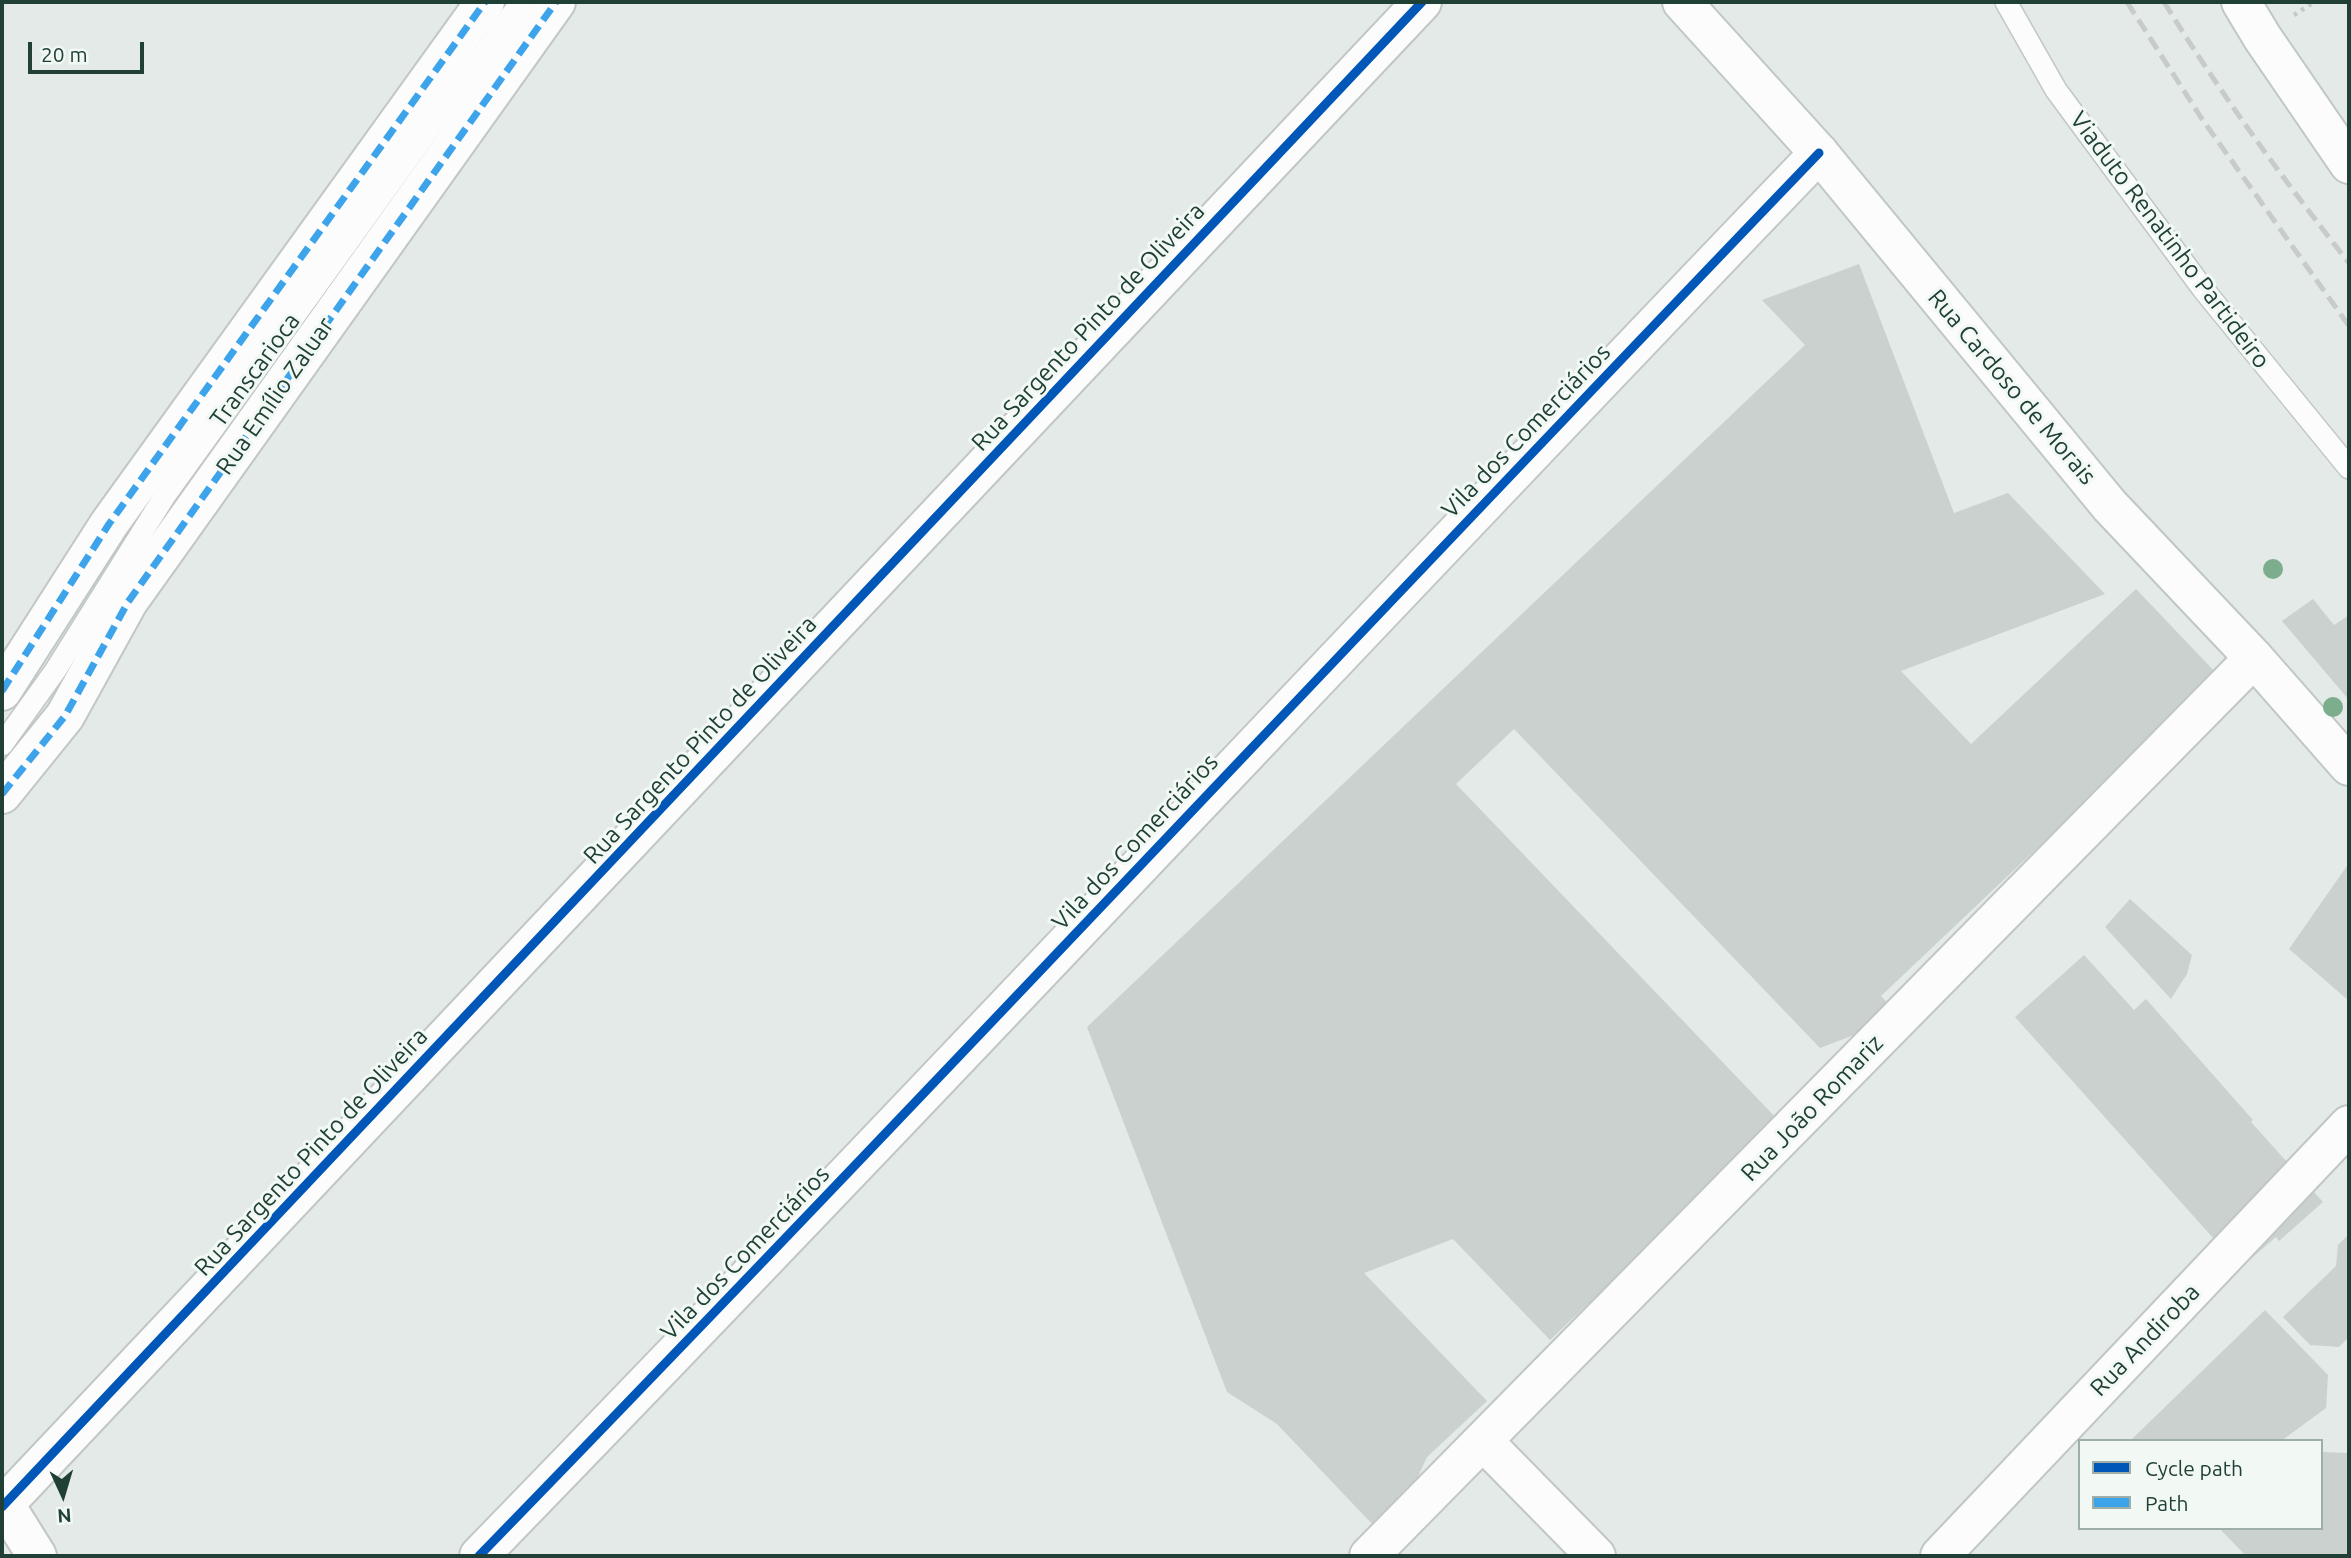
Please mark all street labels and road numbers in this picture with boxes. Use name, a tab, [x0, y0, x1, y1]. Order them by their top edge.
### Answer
street label: Viaduto Renatinho Partideiro	[2064, 106, 2276, 374]
street label: Rua Sargento Pinto de Oliveira	[965, 197, 1211, 457]
street label: Rua Cardoso de Morais	[1922, 284, 2102, 490]
street label: Transcarioca	[204, 307, 306, 433]
street label: Rua Emílio Zaluar	[210, 312, 340, 480]
street label: Vila dos Comerciários	[1436, 338, 1616, 524]
street label: Rua Sargento Pinto de Oliveira	[577, 610, 823, 870]
street label: Vila dos Comerciários	[1046, 748, 1224, 936]
street label: Rua Sargento Pinto de Oliveira	[188, 1022, 434, 1282]
street label: Rua João Romariz	[1735, 1029, 1889, 1187]
street label: Vila dos Comerciários	[655, 1160, 835, 1346]
street label: Rua Andiroba	[2084, 1278, 2206, 1402]

